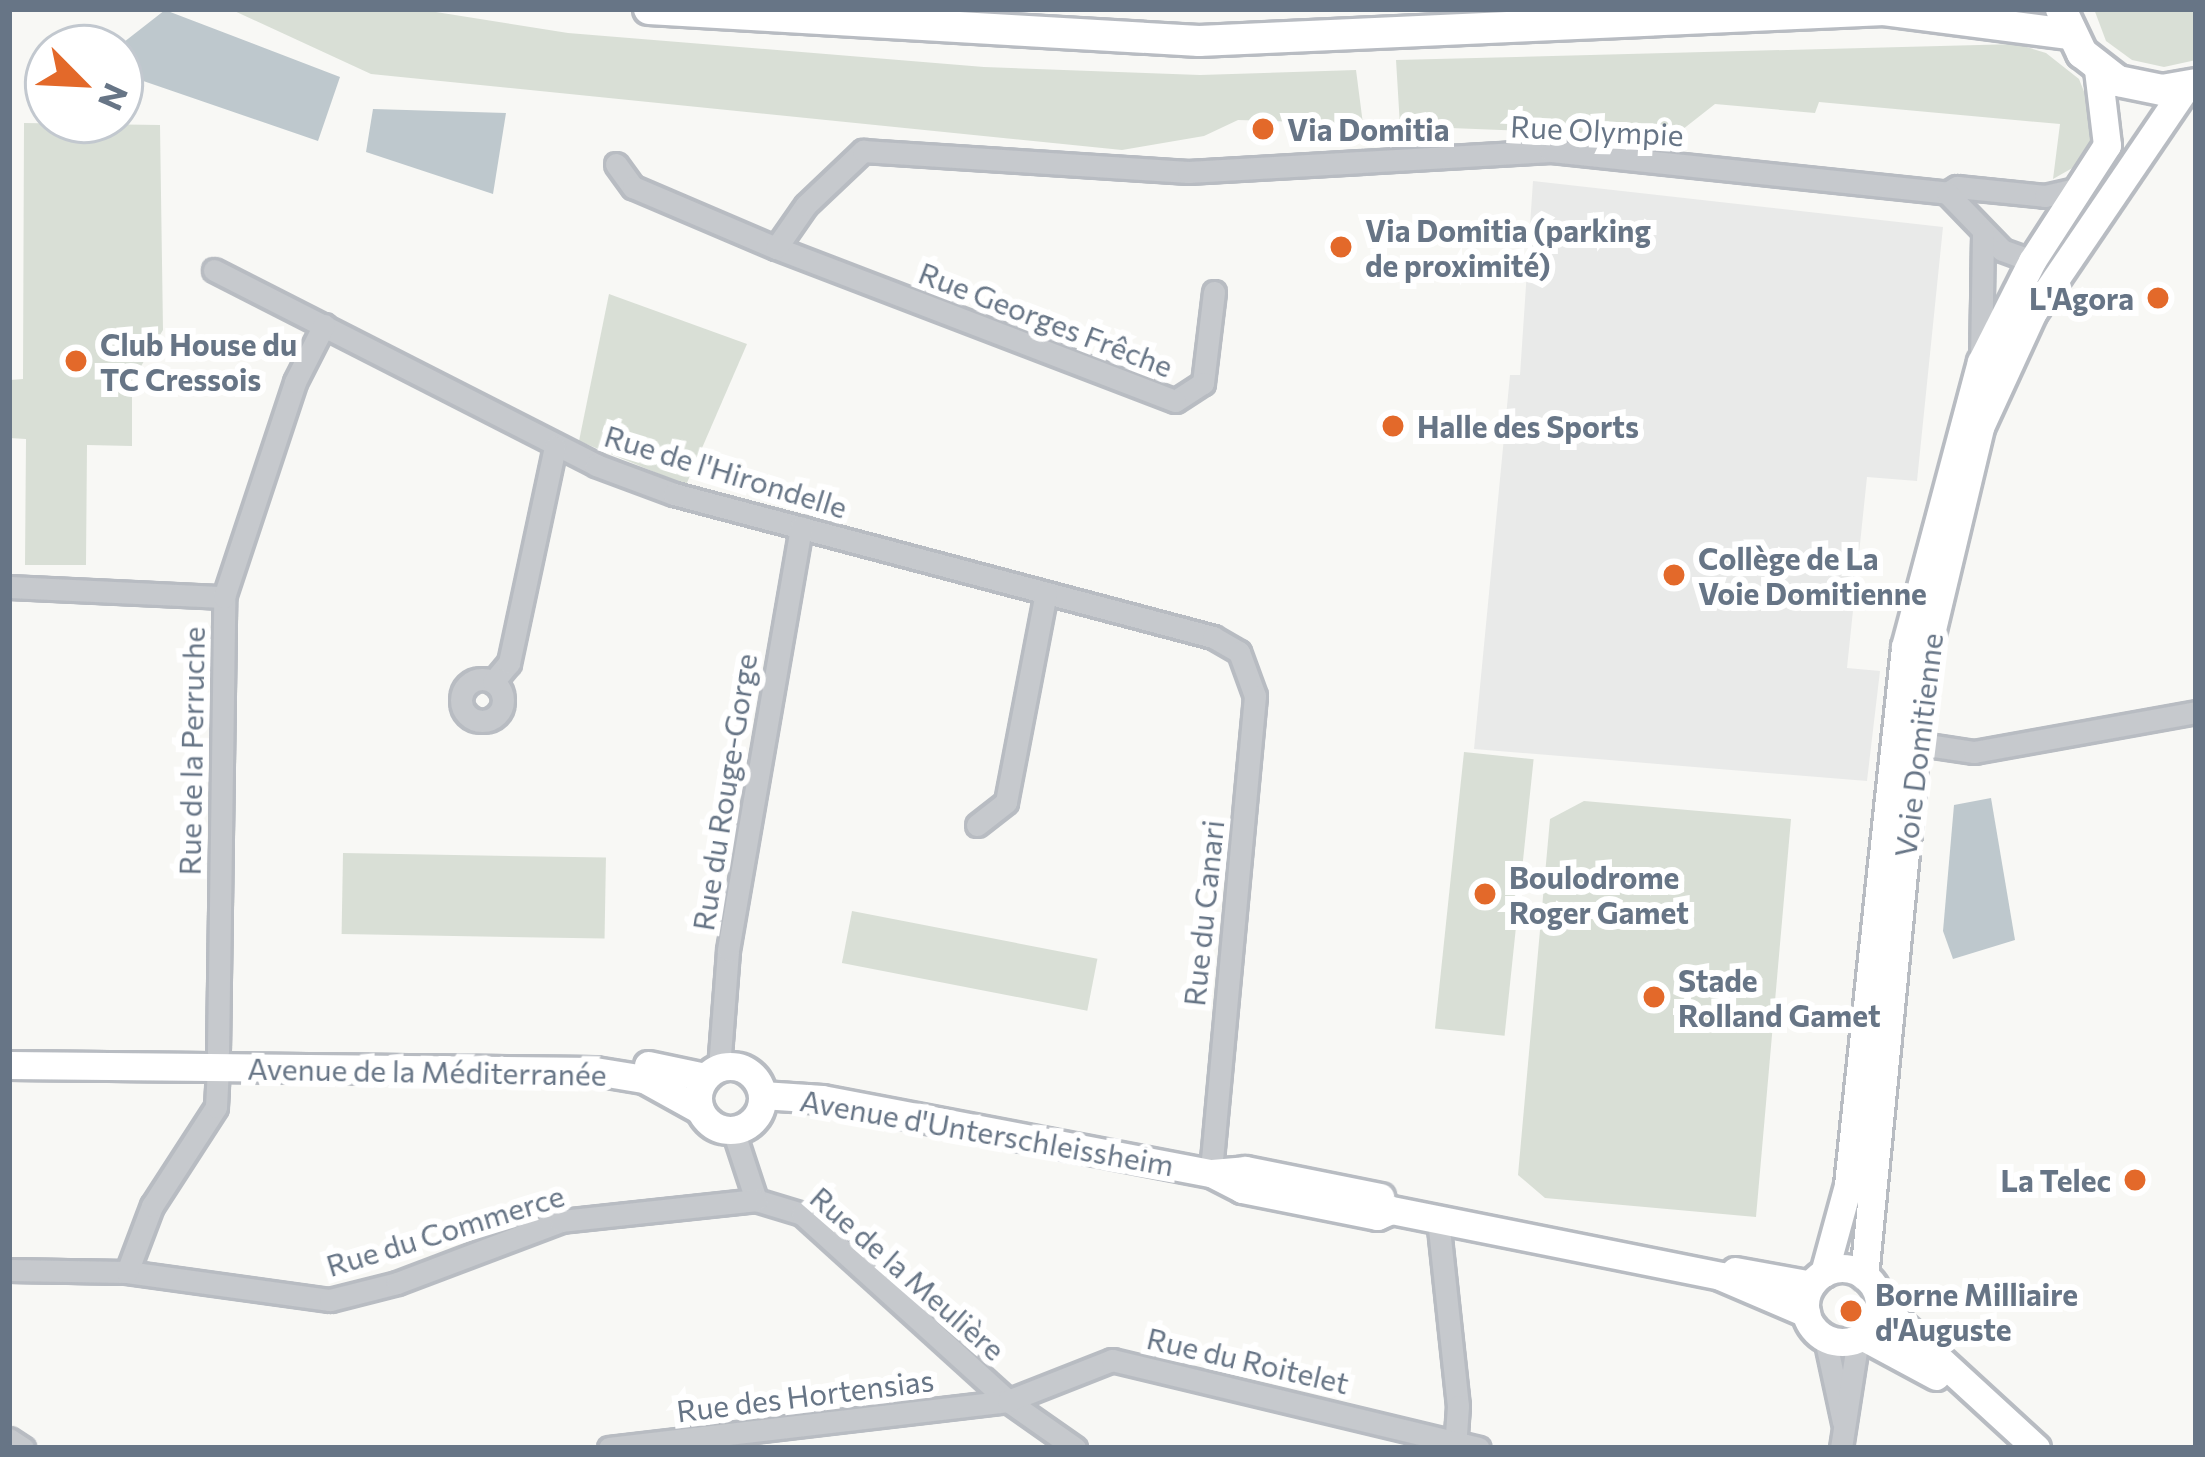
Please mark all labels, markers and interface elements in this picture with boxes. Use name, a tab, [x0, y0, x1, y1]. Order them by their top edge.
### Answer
north arrow	[24, 24, 144, 144]
text: N	[91, 78, 138, 117]
street label: Rue Olympie	[1509, 107, 1685, 153]
place label: Via Domitia	[1287, 111, 1449, 147]
marker: Via Domitia	[1250, 116, 1276, 142]
place label: Via Domitia (parking de proximité)	[1365, 212, 1651, 282]
marker: Via Domitia (parking de proximité)	[1328, 234, 1354, 260]
street label: Rue Georges Frêche	[914, 254, 1178, 384]
place label: L'Agora	[2029, 280, 2134, 316]
marker: L'Agora	[2145, 285, 2171, 311]
place label: Club House du TC Cressois	[100, 326, 297, 397]
marker: Club House du TC Cressois	[63, 348, 89, 374]
place label: Halle des Sports	[1417, 408, 1639, 444]
marker: Halle des Sports	[1380, 413, 1406, 439]
street label: Rue de l'Hirondelle	[600, 417, 852, 525]
place label: Collège de La Voie Domitienne	[1698, 540, 1927, 610]
marker: Collège de La Voie Domitienne	[1661, 562, 1687, 588]
street label: Rue de la Perruche	[171, 626, 211, 876]
street label: Voie Domitienne	[1886, 631, 1950, 859]
street label: Rue du Rouge-Gorge	[684, 651, 764, 933]
street label: Rue du Canari	[1175, 818, 1231, 1008]
place label: Boulodrome Roger Gamet	[1509, 859, 1689, 930]
marker: Boulodrome Roger Gamet	[1472, 881, 1498, 907]
place label: Stade Rolland Gamet	[1678, 962, 1881, 1032]
marker: Stade Rolland Gamet	[1641, 984, 1667, 1010]
street label: Avenue de la Méditerranée	[247, 1050, 607, 1092]
street label: Avenue d'Unterschleissheim	[797, 1081, 1177, 1183]
place label: La Telec	[2001, 1162, 2111, 1198]
marker: La Telec	[2122, 1167, 2148, 1193]
street label: Rue du Commerce	[322, 1177, 568, 1283]
street label: Rue de la Meulière	[803, 1179, 1013, 1367]
place label: Borne Milliaire d'Auguste	[1875, 1276, 2078, 1346]
marker: Borne Milliaire d'Auguste	[1838, 1298, 1864, 1324]
street label: Rue du Roitelet	[1143, 1319, 1353, 1401]
street label: Rue des Hortensias	[674, 1361, 936, 1429]

